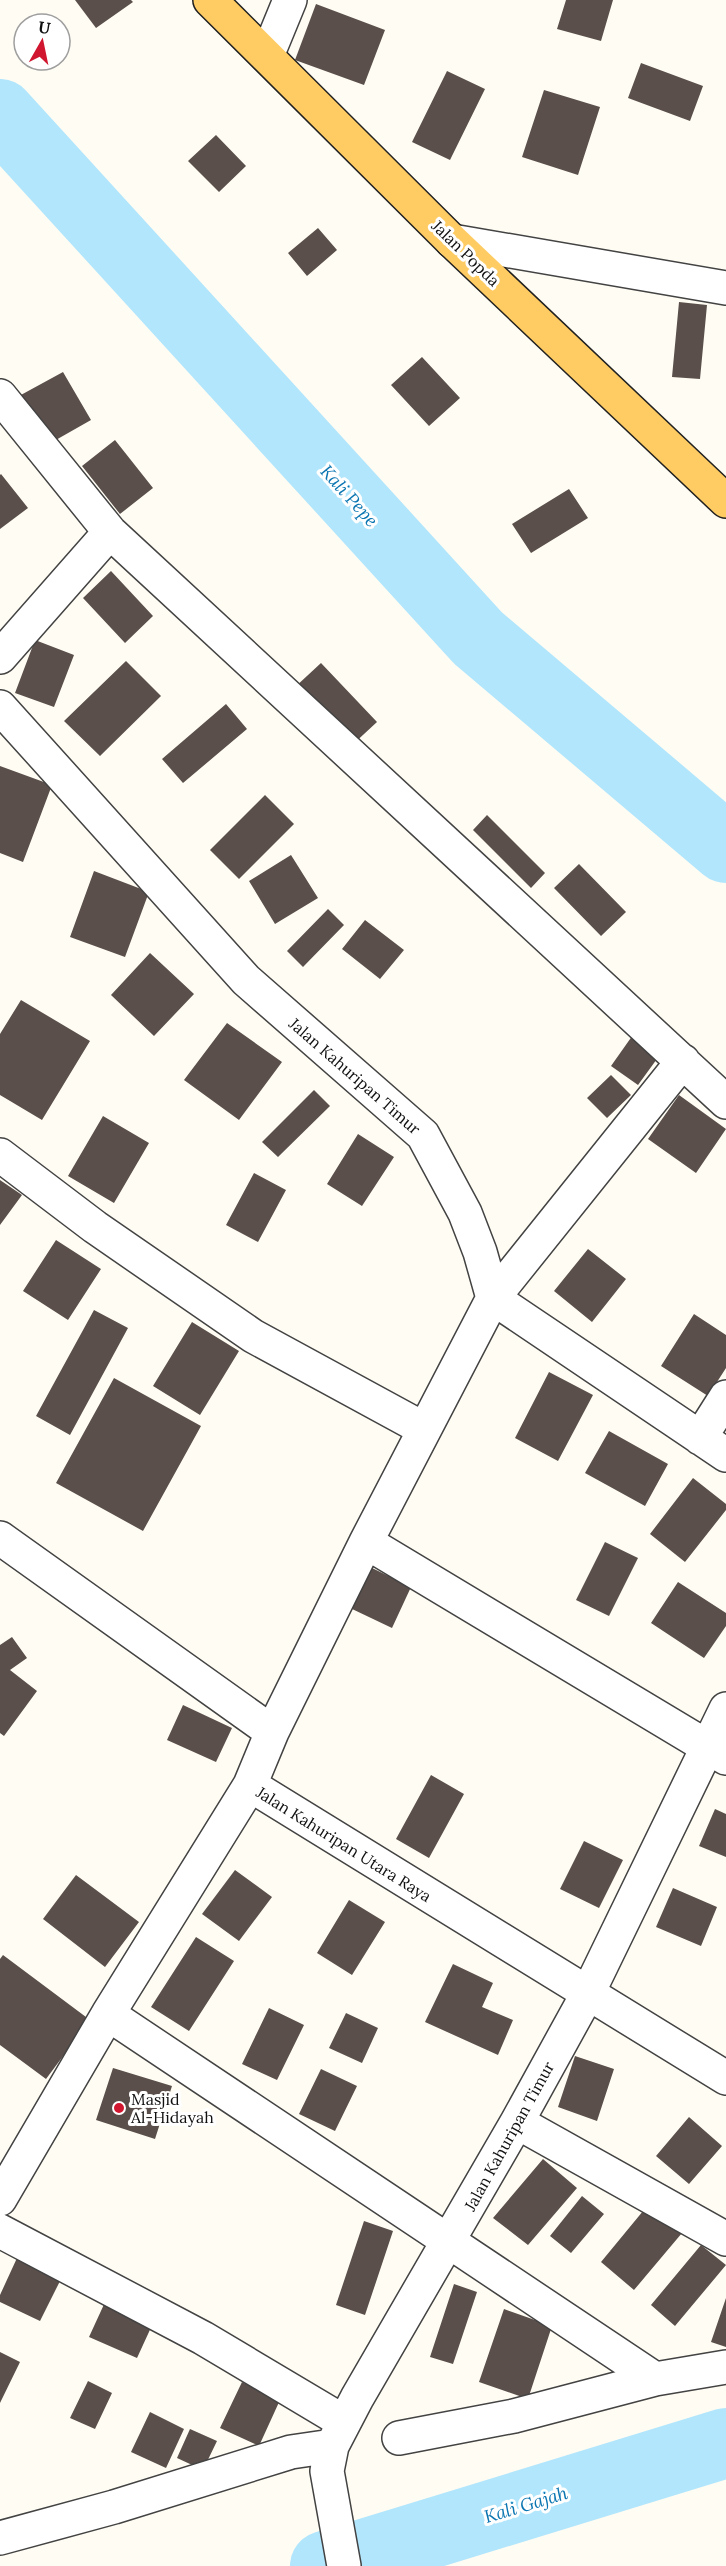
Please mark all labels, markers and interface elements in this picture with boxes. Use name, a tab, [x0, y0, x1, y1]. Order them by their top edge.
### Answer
north arrow	[12, 12, 72, 72]
text: U	[37, 16, 52, 38]
street label: Jalan Popda	[427, 215, 504, 290]
water label: Kali Pepe	[316, 460, 383, 531]
street label: Jalan Kahuripan Timur	[284, 1013, 425, 1139]
street label: Jalan Kahuripan Utara Raya	[252, 1781, 435, 1906]
street label: Jalan Kahuripan Timur	[459, 2058, 558, 2215]
place label: Masjid Al-Hidayah	[130, 2089, 214, 2127]
marker: Masjid Al-Hidayah	[112, 2101, 126, 2115]
water label: Kali Gajah	[481, 2481, 571, 2528]

